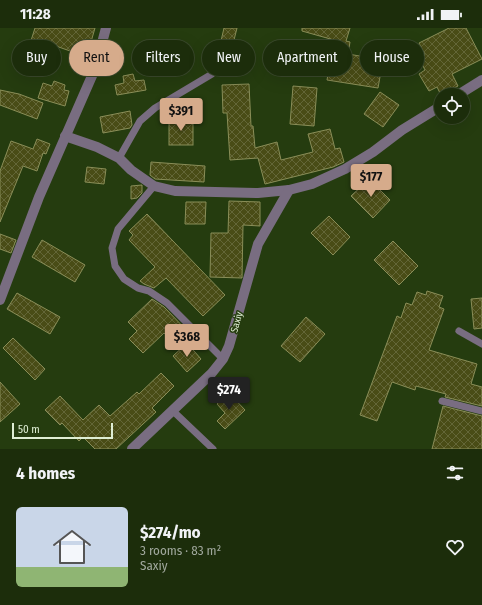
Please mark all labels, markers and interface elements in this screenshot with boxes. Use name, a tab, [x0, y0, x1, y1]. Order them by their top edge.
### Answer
text: 11:28	[20, 5, 51, 23]
chip: Buy	[12, 40, 61, 76]
chip: Rent	[69, 40, 124, 76]
chip: Filters	[132, 40, 194, 76]
chip: New	[202, 40, 255, 76]
chip: Apartment	[263, 40, 352, 76]
chip: House	[360, 40, 424, 76]
map controls	[434, 88, 470, 124]
button: locate	[434, 88, 470, 124]
pin: $391	[157, 98, 205, 132]
text: $391	[169, 103, 193, 118]
pin: $177	[347, 164, 395, 198]
text: $177	[360, 169, 382, 184]
street label: Saxiy	[228, 310, 246, 334]
pin: $368	[163, 324, 211, 358]
text: $368	[174, 329, 200, 344]
pin: $274	[205, 377, 253, 411]
text: $274	[217, 382, 241, 397]
scale bar	[12, 421, 113, 440]
text: 50 m	[18, 423, 40, 436]
icon: filters	[444, 462, 466, 484]
text: 4 homes	[16, 463, 75, 484]
text: $274/mo	[140, 522, 201, 543]
icon: home	[48, 523, 96, 571]
icon: heart	[444, 536, 466, 558]
text: 3 rooms · 83 m²	[140, 543, 221, 558]
text: Saxiy	[140, 558, 168, 573]

